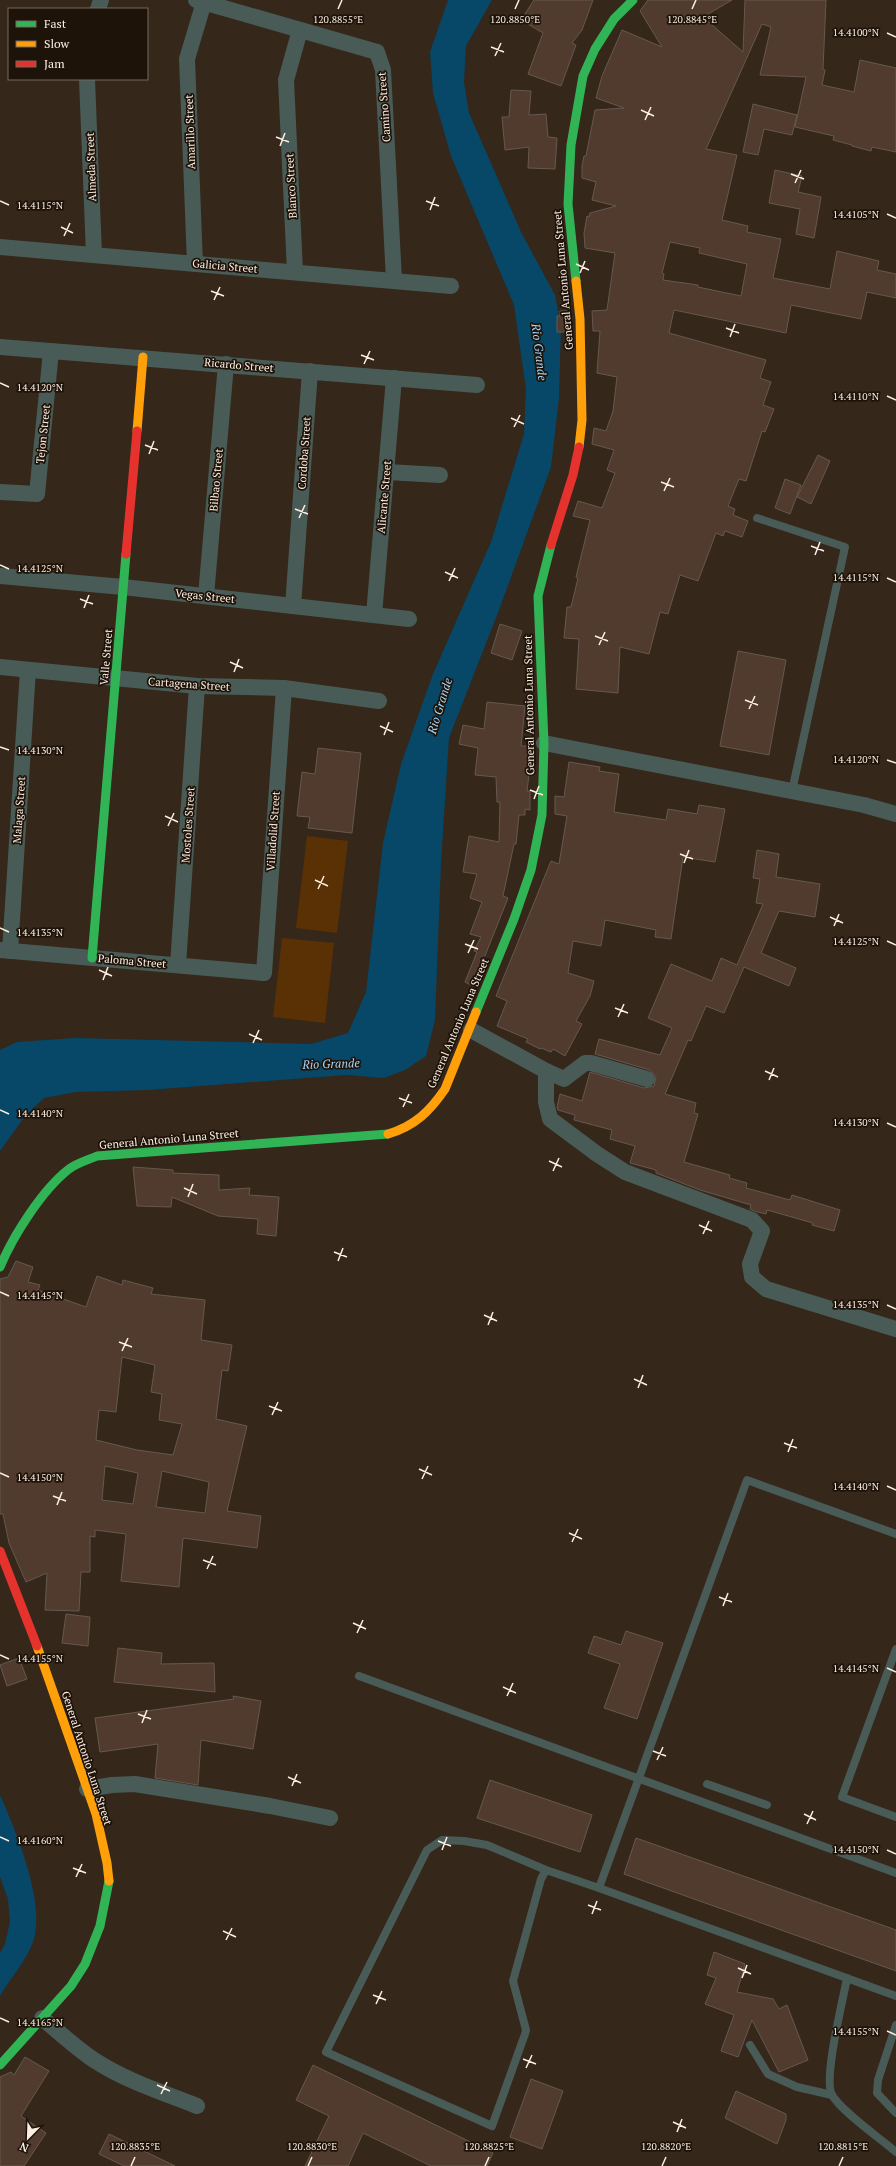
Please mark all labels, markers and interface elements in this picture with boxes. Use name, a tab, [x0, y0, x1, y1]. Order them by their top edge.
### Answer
legend	[8, 8, 148, 80]
text: 120.8855°E	[313, 13, 363, 26]
text: 120.8850°E	[490, 13, 540, 26]
text: 120.8845°E	[667, 13, 717, 26]
text: Fast	[44, 16, 67, 31]
text: 14.4100°N	[833, 26, 880, 39]
text: Slow	[44, 36, 70, 51]
text: Jam	[44, 56, 65, 71]
street label: Camino Street	[375, 72, 393, 142]
street label: Amarillo Street	[182, 94, 198, 170]
street label: Almeda Street	[83, 132, 99, 202]
street label: Blanco Street	[282, 153, 300, 219]
text: 14.4115°N	[17, 199, 64, 212]
text: 14.4105°N	[833, 208, 880, 221]
street label: General Antonio Luna Street	[550, 210, 576, 350]
street label: Galicia Street	[192, 256, 258, 276]
water label: Rio Grande	[528, 321, 551, 382]
street label: Ricardo Street	[204, 355, 274, 375]
text: 14.4120°N	[17, 381, 64, 394]
text: 14.4110°N	[833, 390, 880, 403]
street label: Tejon Street	[33, 404, 53, 464]
street label: Cordoba Street	[294, 416, 314, 490]
street label: Bilbao Street	[206, 448, 226, 512]
street label: Alicante Street	[374, 460, 394, 534]
text: 14.4125°N	[17, 562, 64, 575]
text: 14.4115°N	[833, 571, 880, 584]
street label: Vegas Street	[174, 586, 236, 606]
street label: Valle Street	[97, 628, 115, 686]
street label: General Antonio Luna Street	[521, 635, 537, 775]
street label: Cartagena Street	[148, 674, 230, 694]
water label: Rio Grande	[424, 676, 455, 737]
text: 14.4130°N	[17, 744, 64, 757]
text: 14.4120°N	[833, 753, 880, 766]
street label: Malaga Street	[10, 776, 28, 844]
street label: Mostoles Street	[178, 787, 198, 863]
street label: Villadolid Street	[263, 791, 283, 871]
text: 14.4135°N	[17, 926, 64, 939]
text: 14.4125°N	[833, 935, 880, 948]
street label: Paloma Street	[97, 951, 167, 971]
street label: General Antonio Luna Street	[424, 956, 492, 1090]
water label: Rio Grande	[301, 1055, 361, 1072]
text: 14.4140°N	[17, 1107, 64, 1120]
text: 14.4130°N	[833, 1116, 880, 1129]
street label: General Antonio Luna Street	[99, 1126, 239, 1152]
text: 14.4145°N	[17, 1289, 64, 1302]
text: 14.4135°N	[833, 1298, 880, 1311]
text: 14.4150°N	[17, 1471, 64, 1484]
text: 14.4140°N	[833, 1480, 880, 1493]
text: 14.4155°N	[17, 1652, 64, 1665]
text: 14.4145°N	[833, 1662, 880, 1675]
street label: General Antonio Luna Street	[59, 1689, 115, 1827]
text: 14.4160°N	[17, 1834, 64, 1847]
text: 14.4150°N	[833, 1843, 880, 1856]
text: 14.4165°N	[17, 2016, 64, 2029]
text: 14.4155°N	[833, 2025, 880, 2038]
north arrow	[8, 2118, 48, 2158]
text: N	[17, 2139, 31, 2155]
text: 120.8835°E	[110, 2140, 160, 2153]
text: 120.8830°E	[287, 2140, 337, 2153]
text: 120.8825°E	[464, 2140, 514, 2153]
text: 120.8820°E	[641, 2140, 691, 2153]
text: 120.8815°E	[818, 2140, 868, 2153]

